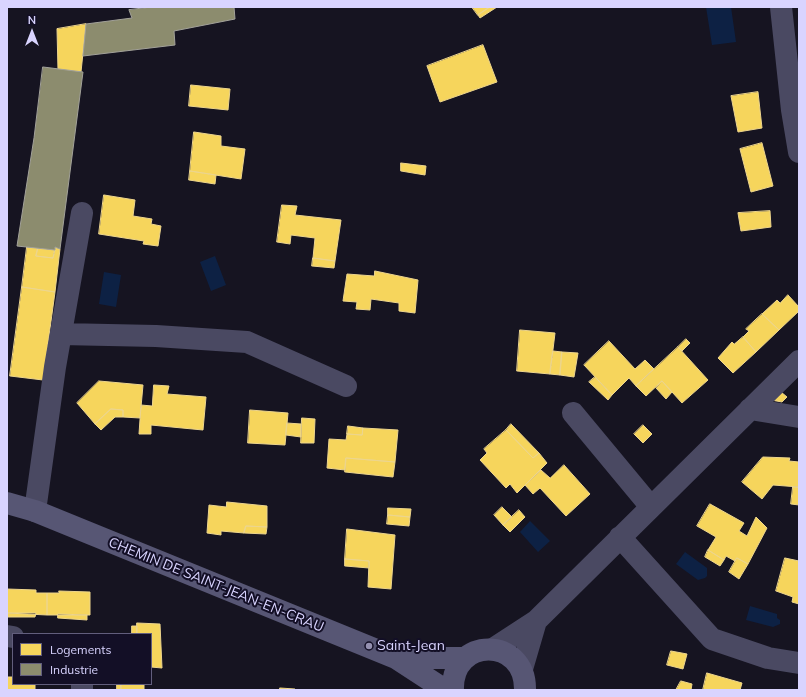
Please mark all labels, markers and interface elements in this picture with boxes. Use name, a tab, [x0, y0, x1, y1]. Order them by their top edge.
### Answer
north arrow	[12, 12, 52, 52]
text: N	[28, 13, 36, 27]
street label: CHEMIN DE SAINT-JEAN-EN-CRAU	[106, 534, 326, 636]
legend	[12, 633, 152, 685]
place label: Saint-Jean	[377, 638, 445, 654]
marker: Saint-Jean	[364, 641, 374, 651]
text: Logements	[50, 642, 111, 657]
text: Industrie	[50, 662, 98, 677]

